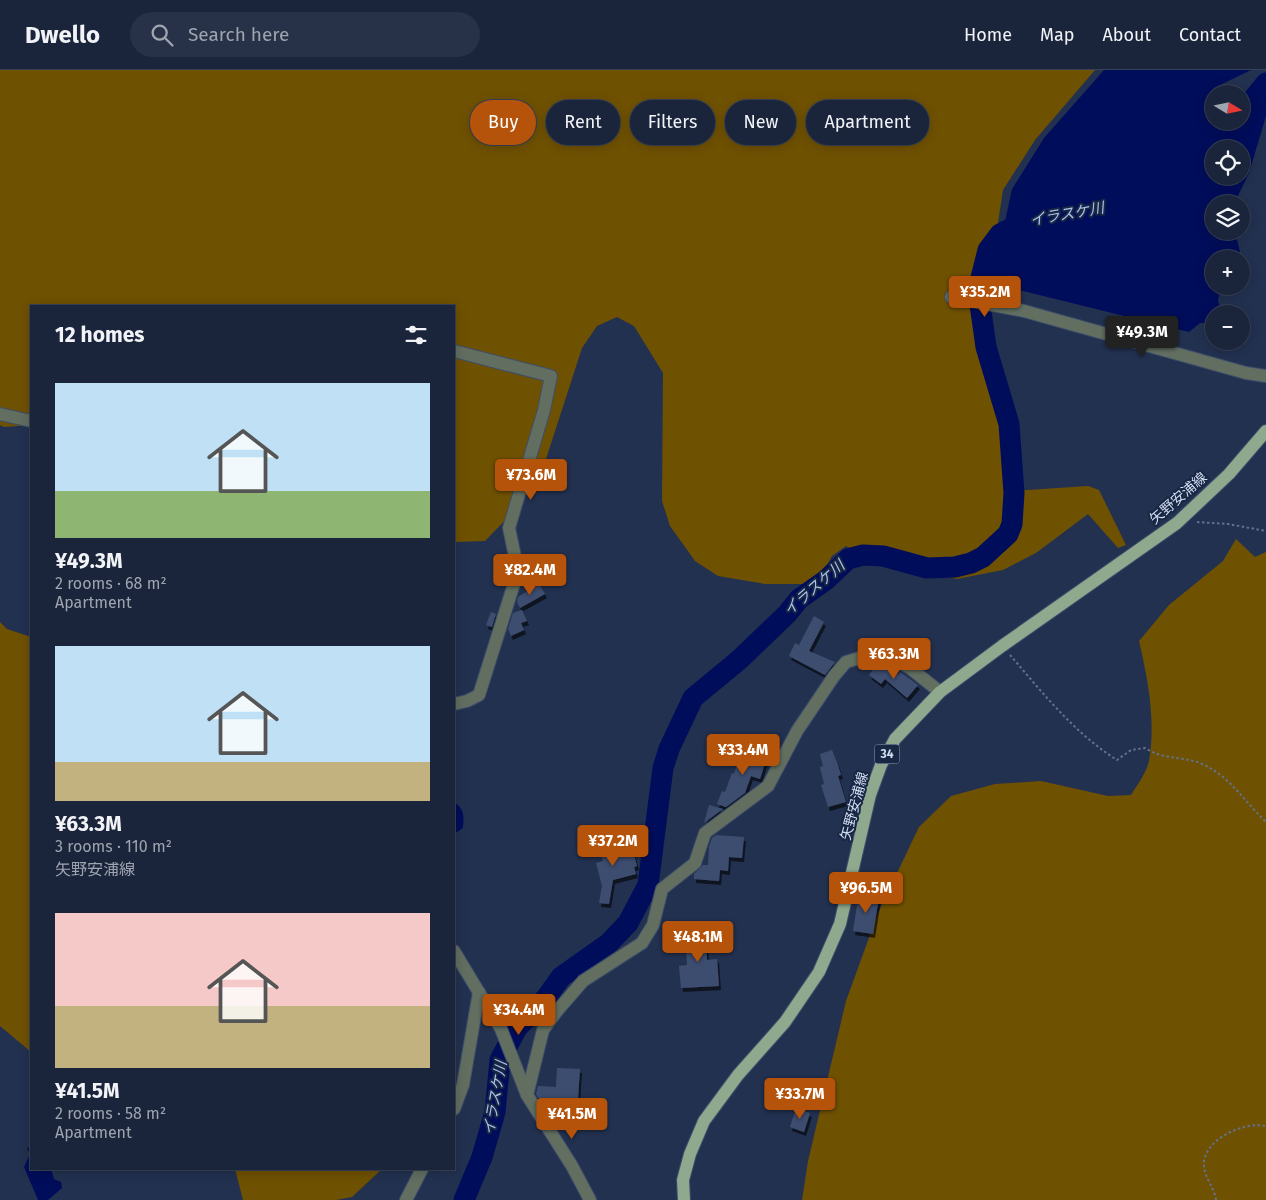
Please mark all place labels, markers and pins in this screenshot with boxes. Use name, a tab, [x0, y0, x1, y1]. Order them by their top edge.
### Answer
pin: ¥35.2M	[944, 276, 1026, 318]
pin: ¥49.3M	[1101, 316, 1183, 358]
pin: ¥73.6M	[490, 458, 572, 501]
pin: ¥82.4M	[489, 554, 571, 596]
pin: ¥63.3M	[853, 638, 935, 680]
pin: ¥33.4M	[702, 734, 784, 776]
pin: ¥37.2M	[572, 824, 654, 867]
pin: ¥96.5M	[825, 872, 907, 914]
pin: ¥48.1M	[657, 920, 739, 963]
pin: ¥34.4M	[478, 994, 560, 1036]
pin: ¥33.7M	[759, 1078, 841, 1120]
pin: ¥41.5M	[531, 1098, 613, 1140]

